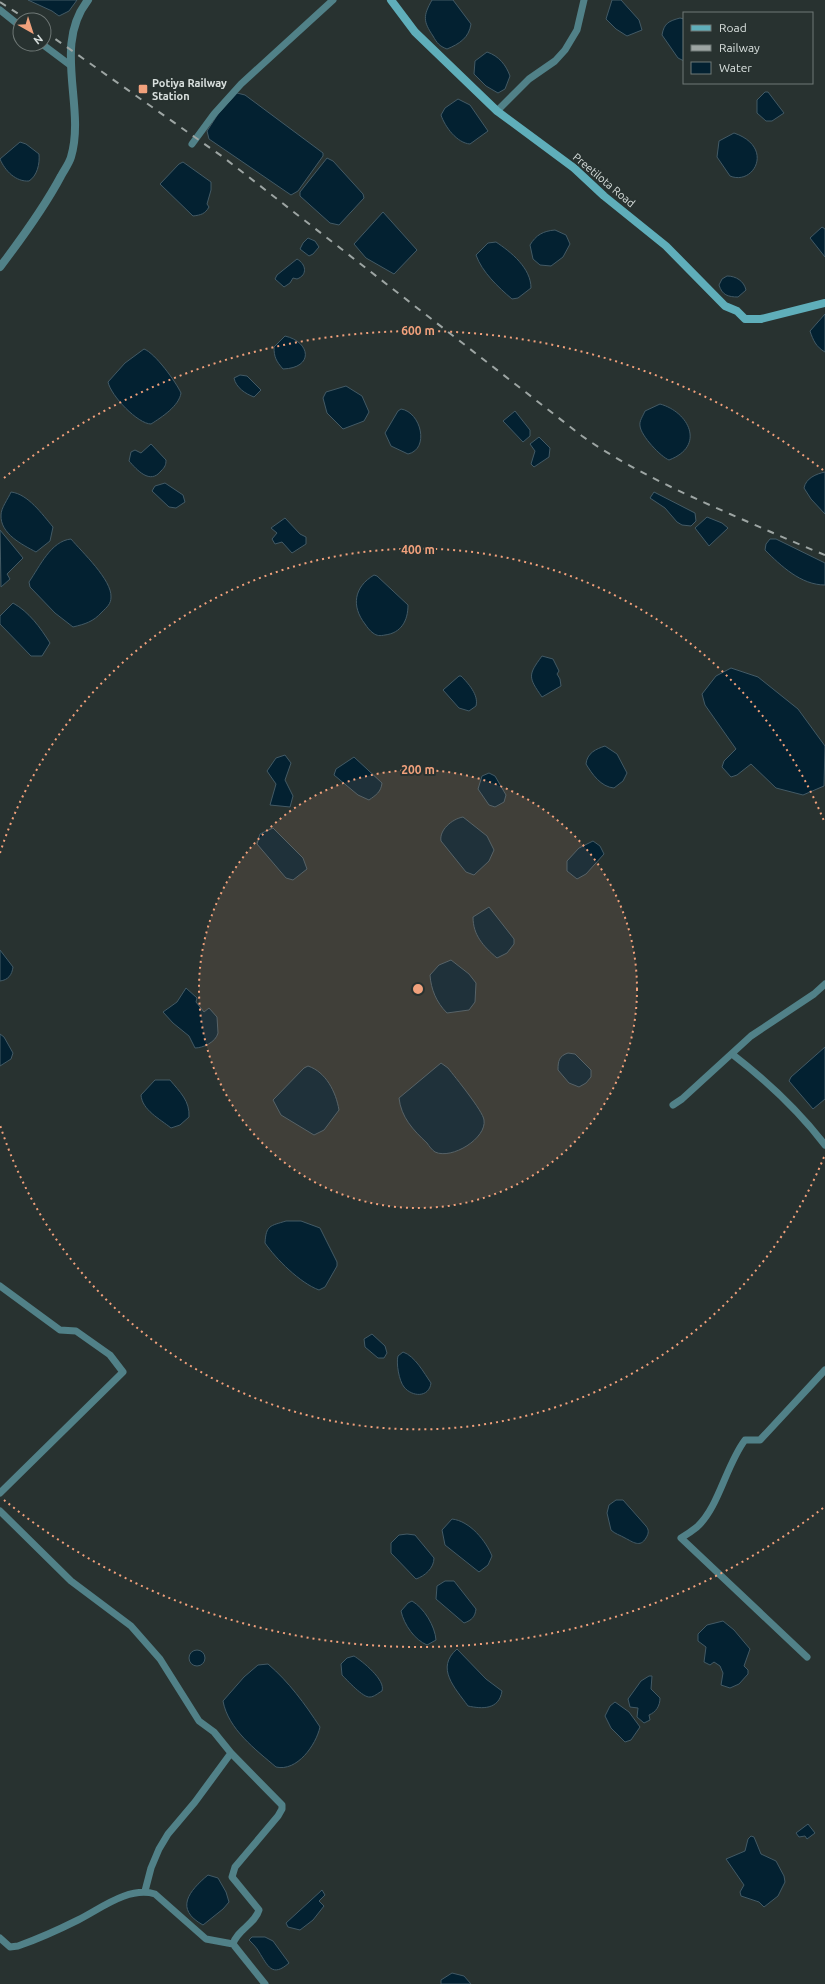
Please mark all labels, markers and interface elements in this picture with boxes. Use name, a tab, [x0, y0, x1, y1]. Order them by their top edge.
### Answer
north arrow	[12, 12, 52, 52]
legend	[683, 12, 813, 84]
text: Road	[719, 21, 747, 34]
text: N	[31, 33, 45, 47]
text: Railway	[719, 41, 760, 54]
text: Water	[719, 61, 752, 74]
place label: Potiya Railway Station	[152, 77, 227, 102]
marker: Potiya Railway Station	[137, 83, 149, 95]
street label: Preetilota Road	[571, 151, 637, 209]
text: 600 m	[401, 324, 435, 337]
text: 400 m	[401, 543, 435, 556]
text: 200 m	[401, 763, 435, 776]
centre of rings	[411, 982, 425, 996]

